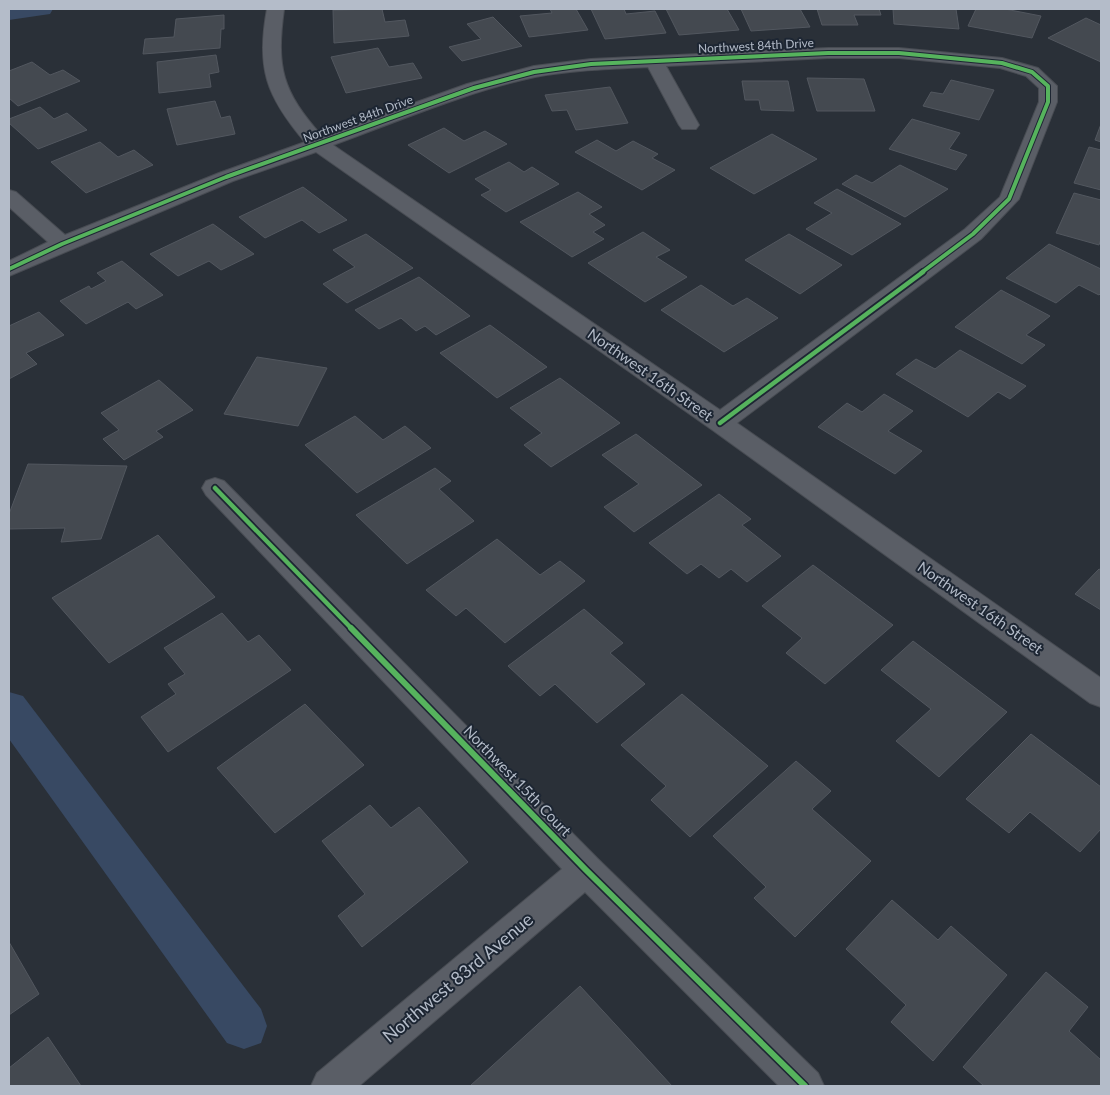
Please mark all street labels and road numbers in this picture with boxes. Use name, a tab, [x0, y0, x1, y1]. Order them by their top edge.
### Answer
street label: Northwest 84th Drive	[698, 35, 814, 56]
street label: Northwest 84th Drive	[301, 92, 415, 145]
street label: Northwest 16th Street	[585, 324, 717, 425]
street label: Northwest 16th Street	[915, 557, 1047, 658]
street label: Northwest 15th Court	[460, 721, 576, 840]
street label: Northwest 83rd Avenue	[378, 908, 537, 1047]

